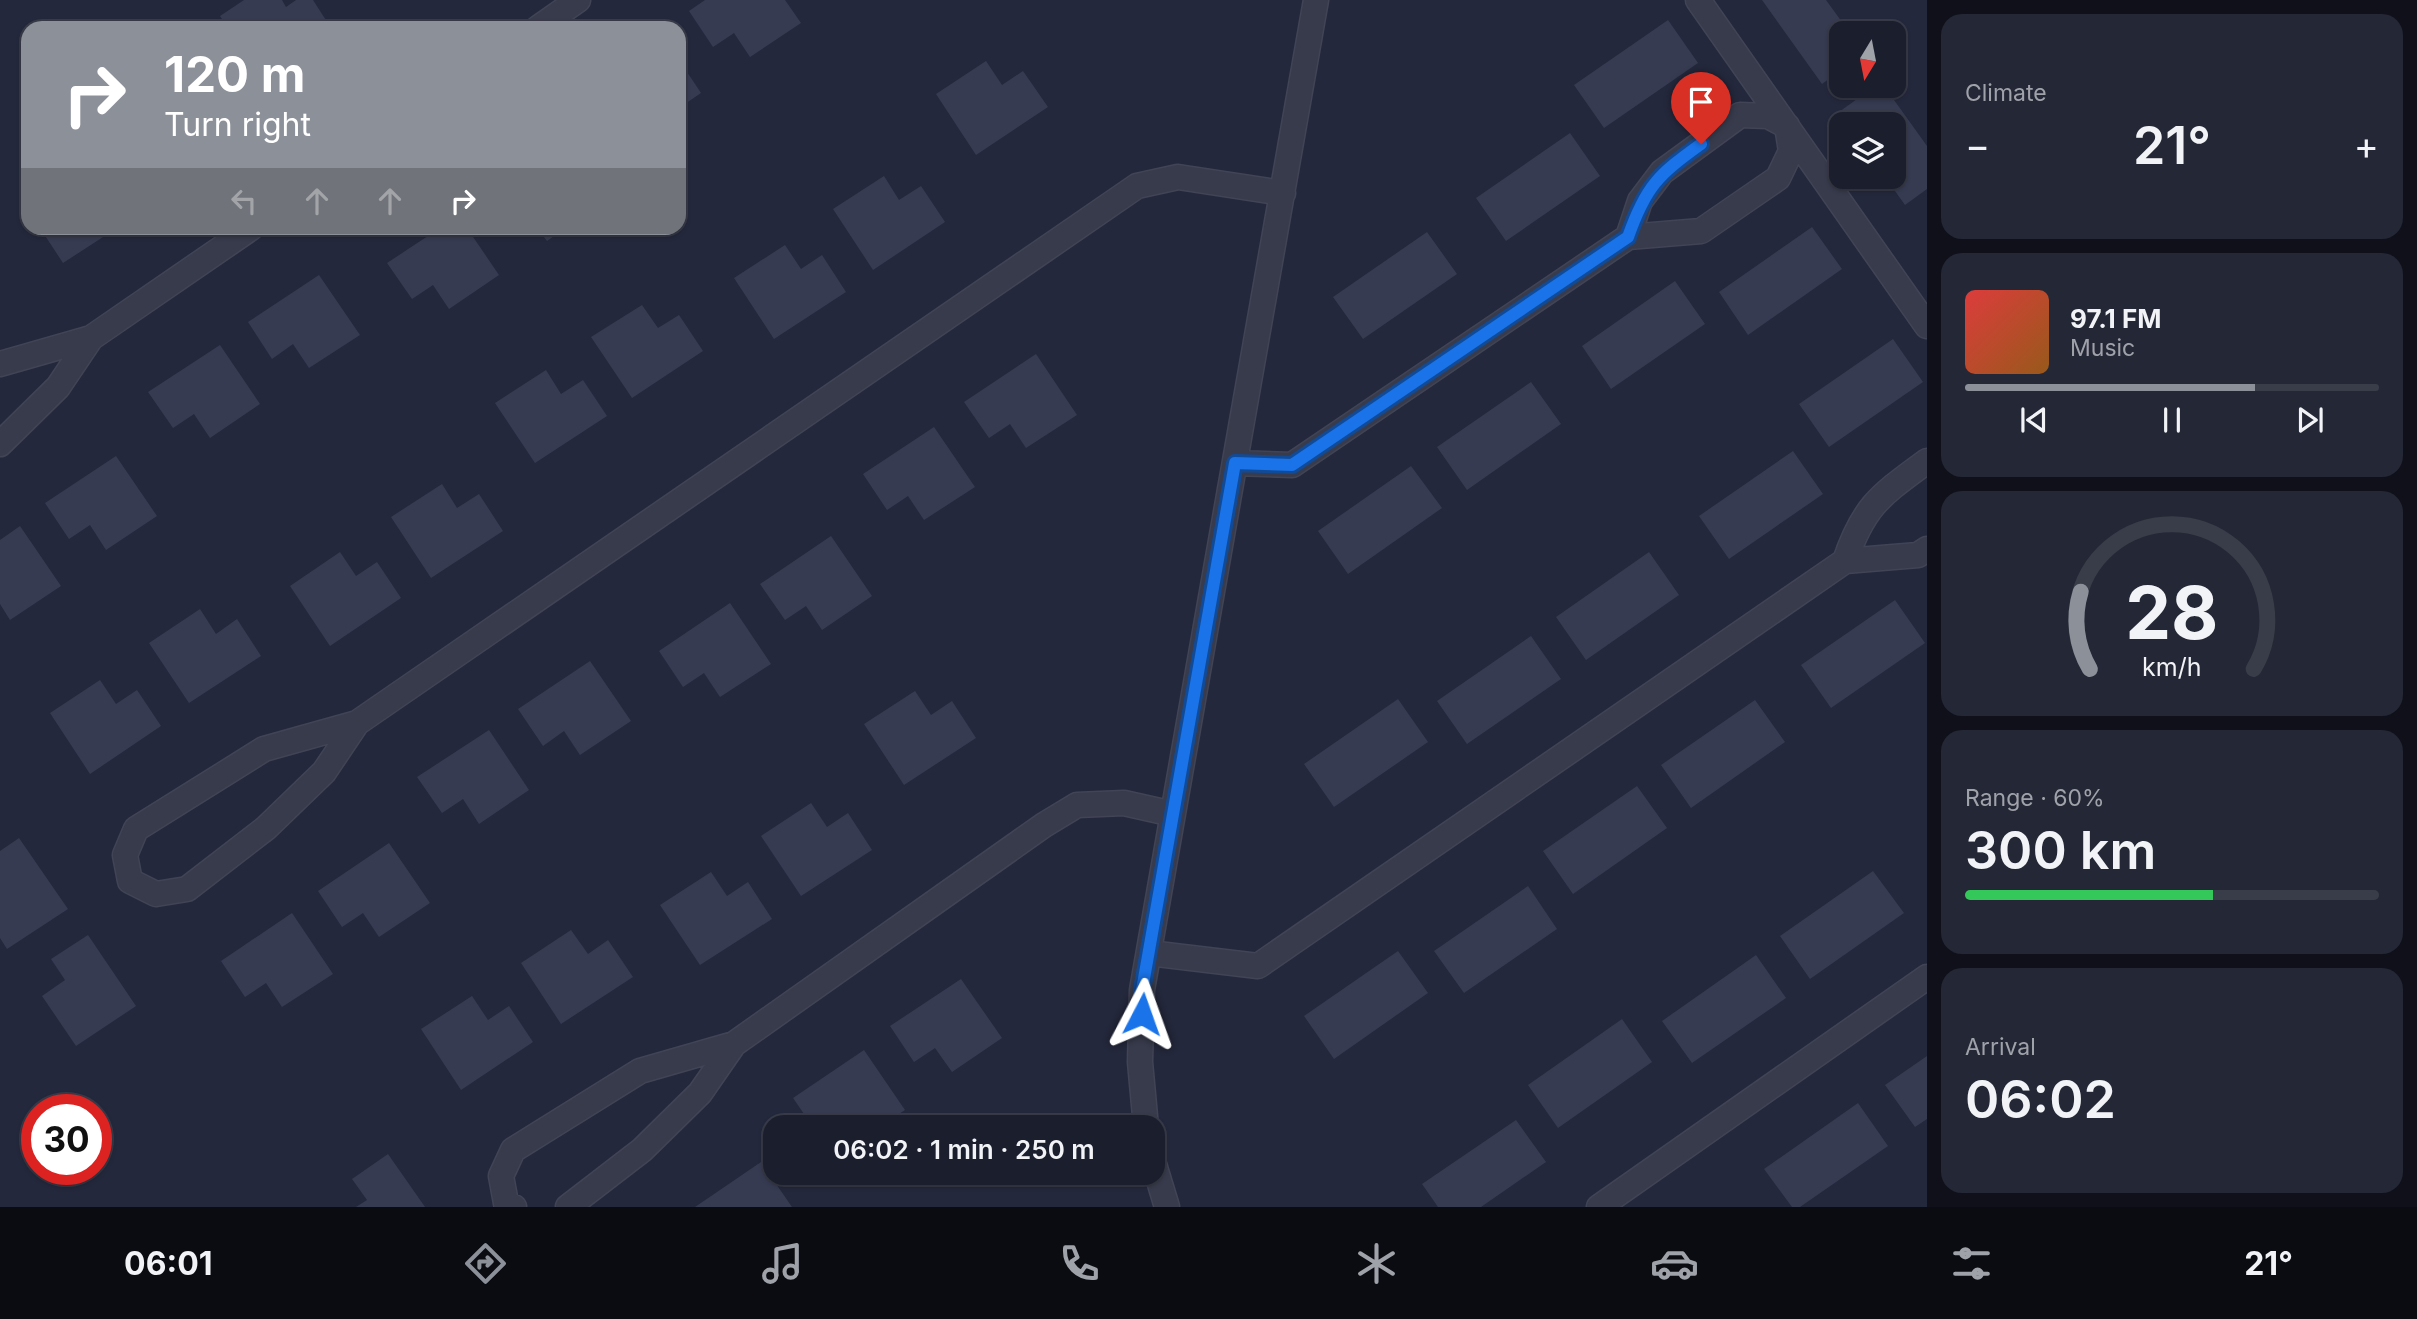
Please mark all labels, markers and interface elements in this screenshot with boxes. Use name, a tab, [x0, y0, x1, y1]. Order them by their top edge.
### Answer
north arrow	[1829, 21, 1906, 98]
map controls	[1829, 21, 1906, 189]
text: 120 m	[164, 45, 305, 104]
icon: right	[49, 49, 140, 140]
pin	[1671, 72, 1731, 144]
text: Climate	[1965, 79, 2047, 107]
icon: arrive	[1682, 83, 1720, 121]
text: Turn right	[164, 105, 311, 144]
button: layers	[1829, 112, 1906, 189]
text: 21°	[2133, 114, 2211, 177]
text: −	[1965, 122, 1990, 168]
text: +	[2354, 122, 2379, 168]
icon: left	[225, 182, 263, 220]
icon: ahead	[298, 182, 336, 220]
icon: ahead	[371, 182, 409, 220]
icon: right	[444, 182, 482, 220]
text: 97.1 FM	[2070, 303, 2161, 334]
text: Music	[2070, 334, 2135, 362]
icon: previous	[2015, 401, 2053, 439]
icon: pause	[2153, 401, 2191, 439]
icon: next	[2291, 401, 2329, 439]
text: 28	[2125, 569, 2219, 658]
text: km/h	[2142, 652, 2202, 682]
text: Range · 60%	[1965, 784, 2105, 812]
text: 300 km	[1965, 819, 2156, 882]
position arrow	[1105, 977, 1179, 1051]
text: Arrival	[1965, 1033, 2036, 1061]
text: 06:02	[1965, 1068, 2116, 1131]
speed limit sign: 30	[21, 1094, 112, 1185]
text: 06:02 · 1 min · 250 m	[833, 1134, 1095, 1165]
icon: directions	[461, 1239, 510, 1288]
icon: music	[758, 1239, 807, 1288]
icon: phone	[1055, 1239, 1104, 1288]
icon: climate	[1352, 1239, 1401, 1288]
icon: car	[1650, 1239, 1699, 1288]
icon: filters	[1947, 1239, 1996, 1288]
text: 06:01	[124, 1244, 213, 1283]
text: 21°	[2244, 1244, 2293, 1283]

